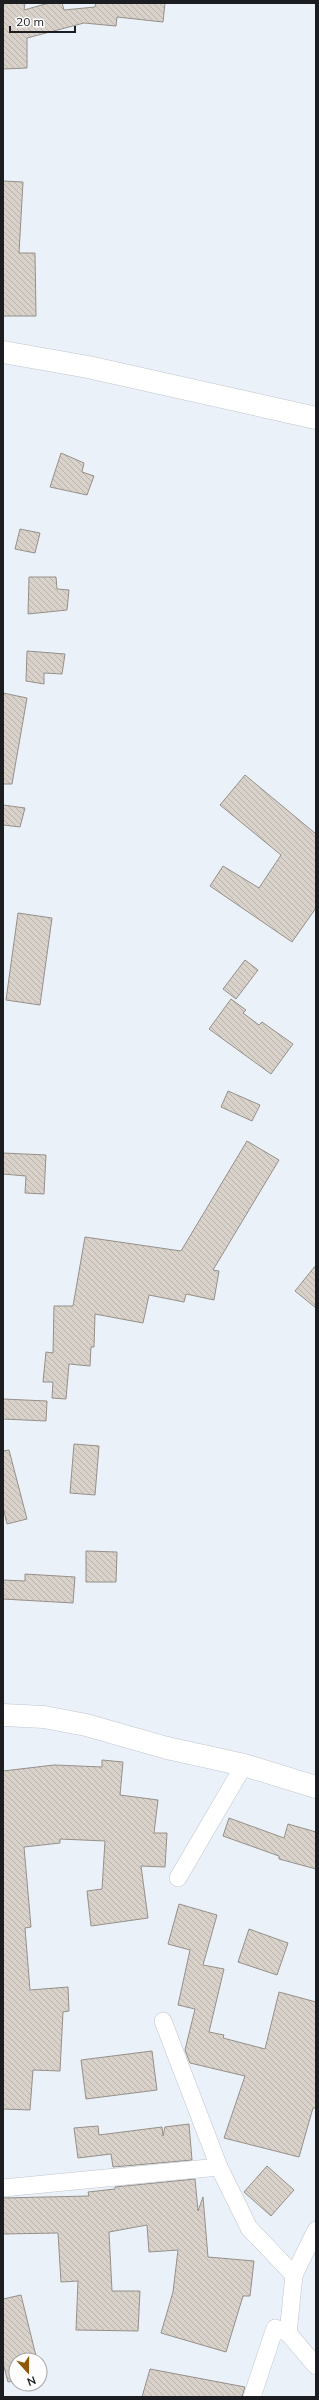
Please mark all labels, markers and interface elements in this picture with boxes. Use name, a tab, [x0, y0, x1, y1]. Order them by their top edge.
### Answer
scale bar	[10, 8, 75, 34]
text: 20 m	[16, 14, 44, 29]
north arrow	[8, 2352, 48, 2392]
text: N	[25, 2373, 38, 2389]

